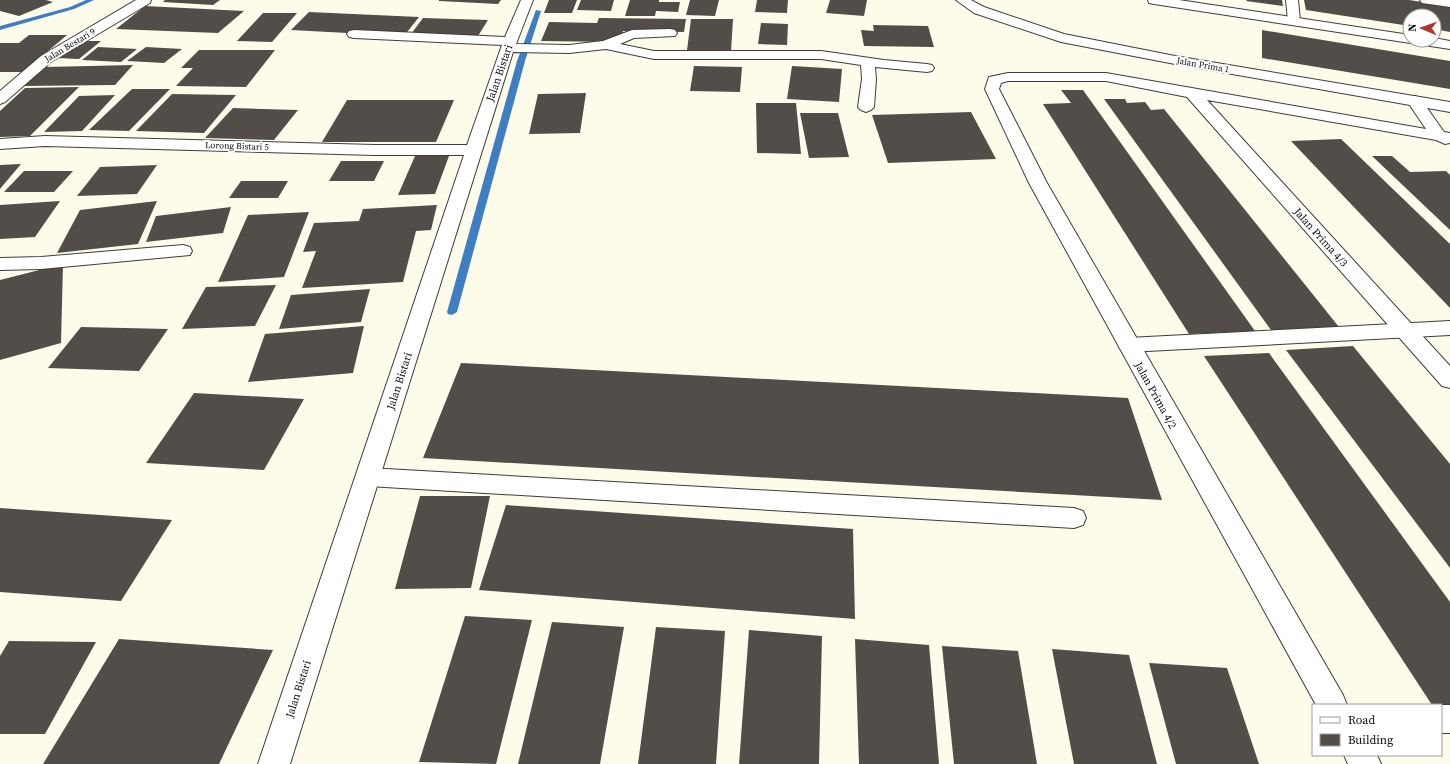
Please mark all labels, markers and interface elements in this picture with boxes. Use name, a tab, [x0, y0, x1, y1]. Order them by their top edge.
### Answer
north arrow	[1402, 8, 1442, 48]
text: N	[1405, 23, 1420, 32]
street label: Jalan Bestari 9	[42, 25, 98, 65]
street label: Jalan Bistari	[482, 43, 516, 105]
street label: Jalan Prima 1	[1175, 54, 1230, 76]
street label: Lorong Bistari 5	[205, 139, 270, 153]
street label: Jalan Prima 4/3	[1290, 204, 1351, 270]
street label: Jalan Bistari	[383, 351, 416, 413]
street label: Jalan Prima 4/2	[1130, 358, 1180, 432]
street label: Jalan Bistari	[282, 659, 315, 721]
legend	[1312, 704, 1442, 756]
text: Road	[1348, 712, 1375, 728]
text: Building	[1348, 732, 1393, 748]

